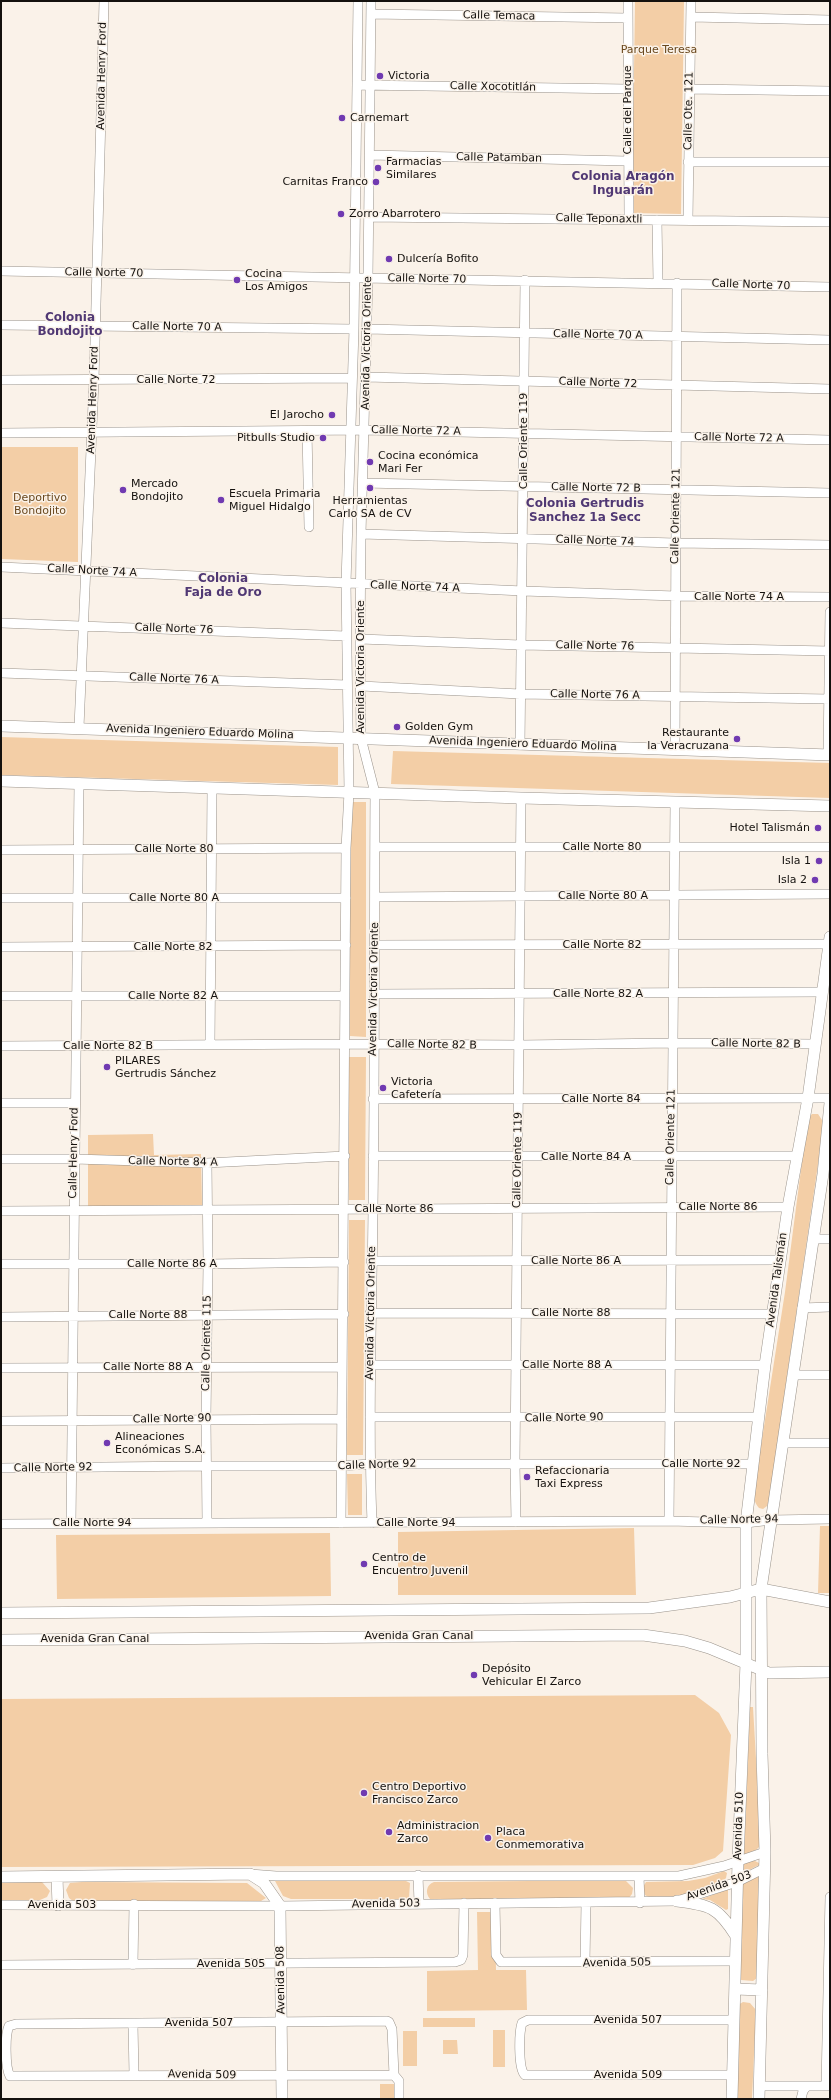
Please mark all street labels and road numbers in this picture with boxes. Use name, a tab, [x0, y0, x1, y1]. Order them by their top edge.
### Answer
street label: Calle Temaca	[463, 9, 535, 23]
street label: Avenida Henry Ford	[94, 22, 110, 130]
street label: Calle del Parque	[621, 65, 635, 155]
street label: Calle Ote. 121	[682, 72, 696, 150]
street label: Calle Xocotitlán	[450, 80, 536, 94]
street label: Calle Patamban	[456, 151, 542, 165]
street label: Calle Teponaxtli	[556, 212, 642, 226]
street label: Calle Norte 70	[64, 266, 144, 280]
street label: Calle Norte 70	[387, 272, 467, 286]
street label: Avenida Victoria Oriente	[359, 276, 375, 410]
street label: Calle Norte 70	[711, 277, 791, 293]
street label: Calle Norte 70 A	[132, 320, 222, 334]
street label: Calle Norte 70 A	[553, 328, 643, 342]
street label: Avenida Henry Ford	[85, 346, 101, 454]
street label: Calle Norte 72	[137, 373, 215, 387]
street label: Calle Norte 72	[558, 375, 638, 391]
street label: Calle Oriente 119	[517, 393, 531, 489]
street label: Calle Norte 72 A	[371, 424, 461, 438]
street label: Calle Norte 72 A	[694, 431, 784, 445]
street label: Calle Oriente 121	[669, 468, 683, 564]
street label: Calle Norte 72 B	[551, 481, 641, 495]
street label: Calle Norte 74	[555, 533, 635, 549]
street label: Calle Norte 74 A	[47, 562, 137, 580]
street label: Calle Norte 74 A	[370, 579, 460, 595]
street label: Calle Norte 74 A	[694, 590, 784, 604]
street label: Avenida Victoria Oriente	[354, 600, 368, 734]
street label: Calle Norte 76	[134, 621, 214, 637]
street label: Calle Norte 76	[555, 639, 635, 653]
street label: Calle Norte 76 A	[129, 671, 219, 687]
street label: Calle Norte 76 A	[550, 688, 640, 702]
street label: Avenida Ingeniero Eduardo Molina	[106, 722, 294, 742]
street label: Avenida Ingeniero Eduardo Molina	[429, 734, 617, 754]
street label: Calle Norte 80	[563, 840, 641, 854]
street label: Calle Norte 80	[135, 842, 213, 856]
street label: Calle Norte 80 A	[558, 889, 648, 903]
street label: Calle Norte 80 A	[129, 891, 219, 905]
street label: Avenida Victoria Oriente	[366, 922, 382, 1056]
street label: Calle Norte 82	[563, 938, 641, 952]
street label: Calle Norte 82	[134, 940, 212, 954]
street label: Calle Norte 82 A	[553, 987, 643, 1001]
street label: Calle Norte 82 A	[128, 989, 218, 1003]
street label: Calle Norte 82 B	[711, 1037, 801, 1051]
street label: Calle Norte 82 B	[387, 1038, 477, 1052]
street label: Calle Norte 82 B	[63, 1039, 153, 1053]
street label: Calle Oriente 121	[664, 1089, 678, 1185]
street label: Calle Norte 84	[562, 1092, 640, 1106]
street label: Calle Henry Ford	[67, 1107, 81, 1199]
street label: Calle Oriente 119	[511, 1112, 525, 1208]
street label: Calle Norte 84 A	[541, 1150, 631, 1164]
street label: Calle Norte 84 A	[128, 1155, 218, 1169]
street label: Calle Norte 86	[679, 1200, 757, 1214]
street label: Calle Norte 86	[355, 1202, 433, 1216]
street label: Avenida Talismán	[764, 1232, 790, 1328]
street label: Avenida Victoria Oriente	[363, 1246, 379, 1380]
street label: Calle Norte 86 A	[531, 1254, 621, 1268]
street label: Calle Norte 86 A	[127, 1257, 217, 1271]
street label: Calle Oriente 115	[200, 1295, 214, 1391]
street label: Calle Norte 88	[532, 1306, 610, 1320]
street label: Calle Norte 88	[109, 1308, 187, 1322]
street label: Calle Norte 88 A	[522, 1358, 612, 1372]
street label: Calle Norte 88 A	[103, 1360, 193, 1374]
street label: Calle Norte 90	[524, 1411, 604, 1425]
street label: Calle Norte 90	[132, 1412, 212, 1426]
street label: Calle Norte 92	[337, 1457, 417, 1473]
street label: Calle Norte 92	[662, 1457, 740, 1471]
street label: Calle Norte 92	[13, 1461, 93, 1475]
street label: Calle Norte 94	[699, 1513, 779, 1527]
street label: Calle Norte 94	[53, 1516, 131, 1530]
street label: Calle Norte 94	[377, 1516, 455, 1530]
street label: Avenida Gran Canal	[365, 1629, 473, 1643]
street label: Avenida Gran Canal	[41, 1632, 149, 1646]
street label: Avenida 510	[731, 1792, 747, 1860]
street label: Avenida 503	[685, 1868, 753, 1904]
street label: Avenida 503	[352, 1897, 420, 1911]
street label: Avenida 503	[28, 1898, 96, 1912]
street label: Avenida 508	[274, 1946, 288, 2014]
street label: Avenida 505	[583, 1956, 651, 1970]
street label: Avenida 505	[197, 1957, 265, 1971]
street label: Avenida 507	[594, 2013, 662, 2027]
street label: Avenida 507	[165, 2016, 233, 2030]
street label: Avenida 509	[168, 2068, 236, 2082]
street label: Avenida 509	[594, 2068, 662, 2082]

